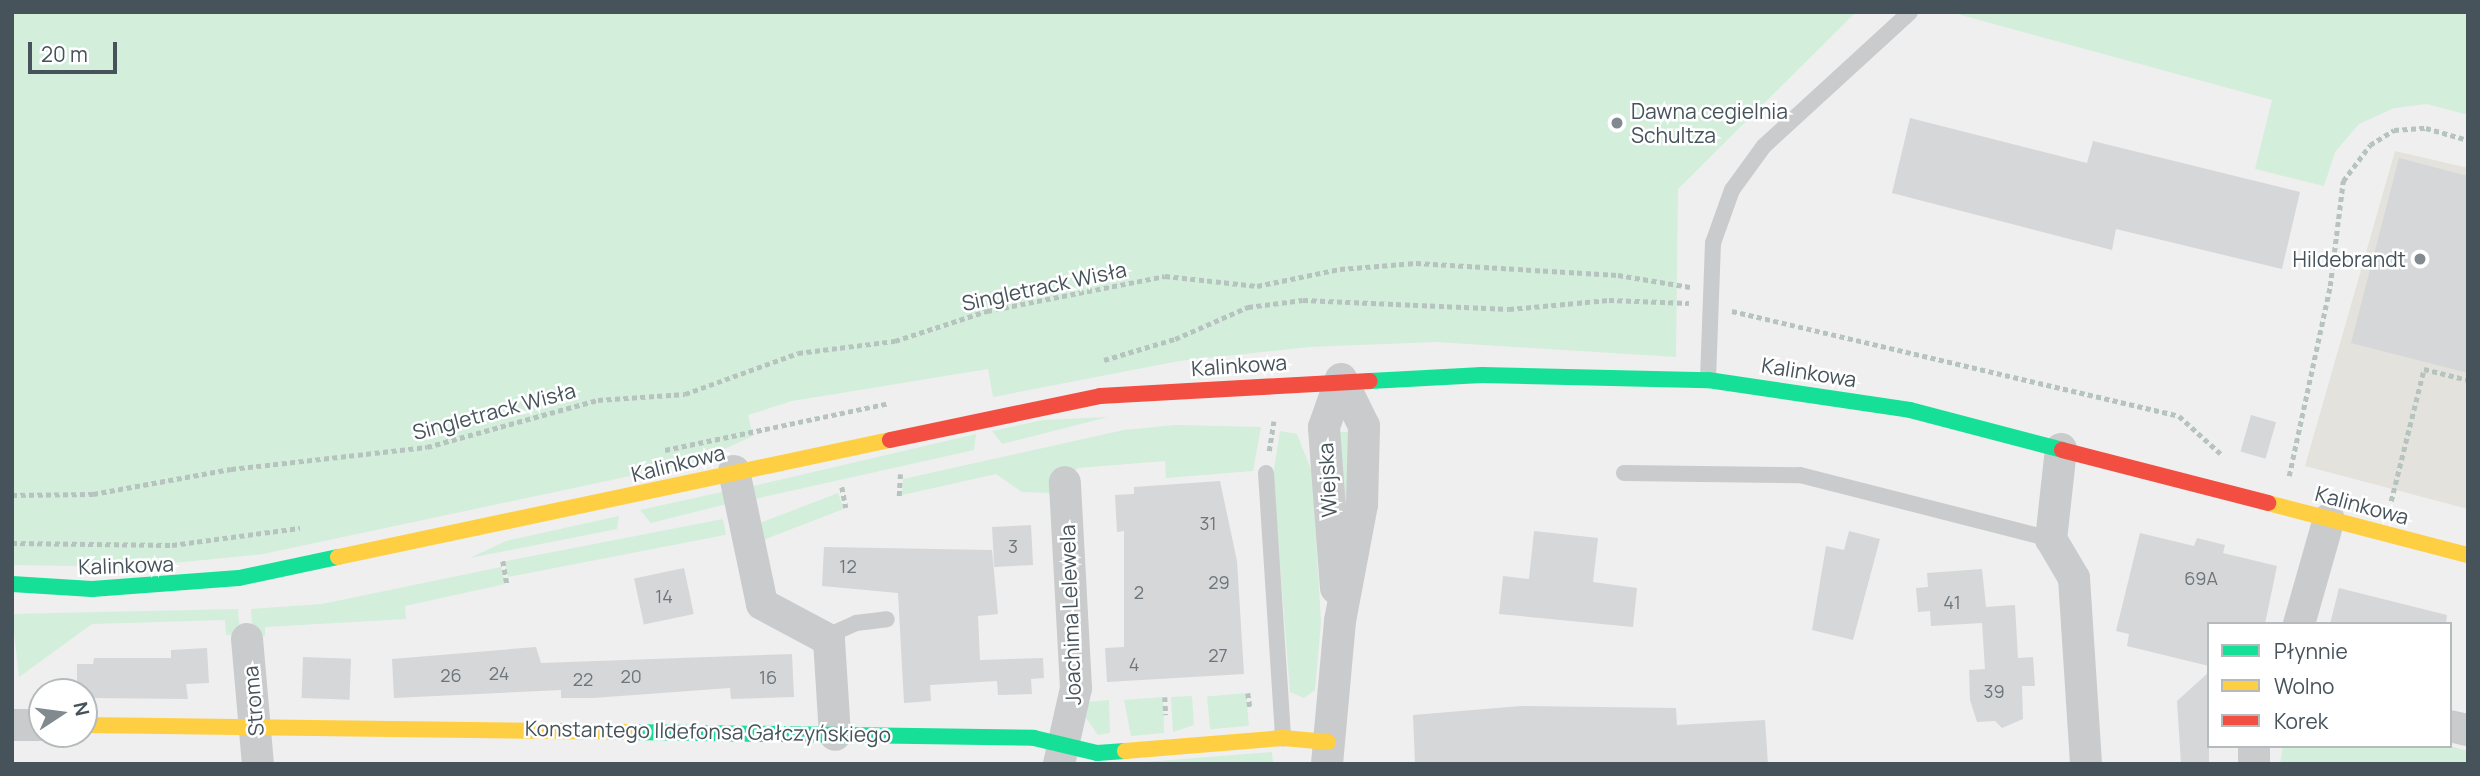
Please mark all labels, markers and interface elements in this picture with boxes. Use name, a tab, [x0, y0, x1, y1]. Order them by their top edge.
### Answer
scale bar	[32, 28, 121, 72]
text: 20 m	[41, 40, 88, 68]
place label: Dawna cegielnia Schultza	[1631, 98, 1788, 148]
marker: Dawna cegielnia Schultza	[1609, 115, 1625, 131]
place label: Hildebrandt	[2293, 246, 2406, 272]
marker: Hildebrandt	[2412, 251, 2428, 267]
street label: Singletrack Wisła	[959, 256, 1129, 316]
street label: Kalinkowa	[1190, 349, 1288, 381]
street label: Kalinkowa	[1760, 352, 1858, 392]
street label: Singletrack Wisła	[410, 377, 578, 445]
street label: Kalinkowa	[628, 439, 728, 487]
street label: Wiejska	[1312, 442, 1342, 518]
street label: Kalinkowa	[2312, 480, 2412, 530]
house number: 31	[1200, 512, 1216, 534]
street label: Joachima Lelewela	[1054, 524, 1086, 706]
house number: 3	[1008, 535, 1018, 557]
street label: Kalinkowa	[78, 551, 174, 579]
house number: 12	[839, 555, 857, 577]
house number: 69A	[2184, 567, 2218, 589]
house number: 29	[1208, 571, 1230, 593]
house number: 2	[1134, 581, 1144, 603]
house number: 14	[655, 585, 673, 607]
house number: 41	[1943, 591, 1961, 613]
legend	[2207, 622, 2452, 748]
text: Płynnie	[2274, 637, 2348, 665]
house number: 27	[1208, 644, 1228, 666]
house number: 4	[1129, 653, 1139, 675]
house number: 24	[489, 662, 509, 684]
house number: 26	[440, 664, 462, 686]
street label: Stroma	[237, 665, 269, 737]
house number: 20	[620, 665, 642, 687]
house number: 16	[759, 666, 777, 688]
house number: 22	[573, 668, 593, 690]
text: Wolno	[2274, 672, 2335, 700]
north arrow	[28, 678, 98, 748]
house number: 39	[1983, 680, 2005, 702]
text: N	[67, 699, 96, 718]
text: Korek	[2274, 707, 2328, 735]
street label: Konstantego Ildefonsa Gałczyńskiego	[525, 715, 891, 747]

